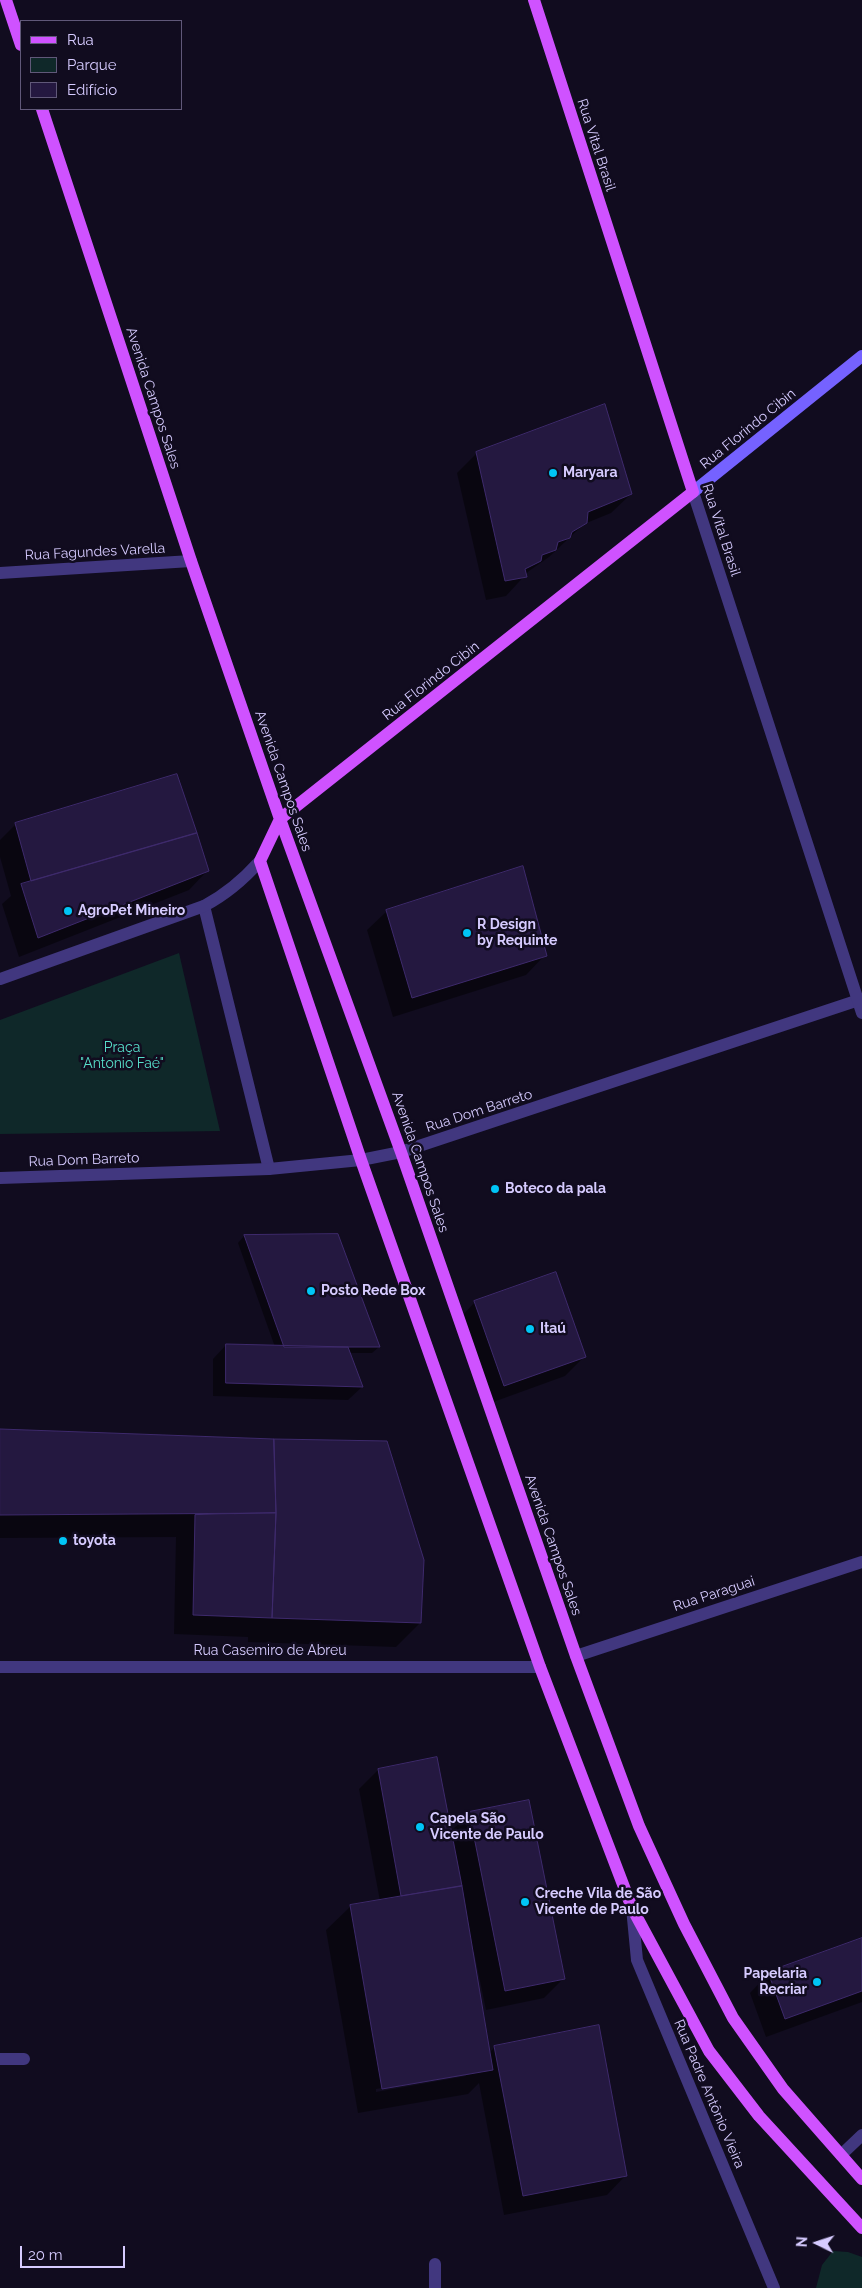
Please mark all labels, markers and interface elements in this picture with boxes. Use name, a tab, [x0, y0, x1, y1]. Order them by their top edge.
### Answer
legend	[20, 20, 182, 110]
text: Rua	[67, 31, 94, 49]
text: Parque	[67, 56, 116, 74]
text: Edifício	[67, 81, 117, 99]
street label: Rua Vital Brasil	[573, 97, 619, 193]
street label: Avenida Campos Sales	[122, 325, 184, 471]
street label: Rua Florindo Cibin	[697, 385, 799, 473]
place label: Maryara	[563, 465, 617, 481]
marker: Maryara	[547, 467, 559, 479]
street label: Rua Vital Brasil	[698, 482, 744, 578]
street label: Rua Fagundes Varella	[24, 540, 166, 564]
street label: Rua Florindo Cibin	[379, 638, 483, 724]
street label: Avenida Campos Sales	[251, 708, 315, 854]
place label: AgroPet Mineiro	[78, 903, 185, 919]
marker: AgroPet Mineiro	[62, 905, 74, 917]
place label: R Design by Requinte	[477, 917, 557, 950]
marker: R Design by Requinte	[461, 927, 473, 939]
park label: Praça "Antonio Faé"	[80, 1040, 164, 1072]
street label: Rua Dom Barreto	[424, 1086, 534, 1136]
street label: Avenida Campos Sales	[388, 1089, 452, 1235]
street label: Rua Dom Barreto	[28, 1150, 140, 1170]
place label: Boteco da pala	[505, 1181, 606, 1197]
marker: Boteco da pala	[489, 1183, 501, 1195]
place label: Posto Rede Box	[321, 1283, 425, 1299]
marker: Posto Rede Box	[305, 1285, 317, 1297]
place label: Itaú	[540, 1321, 566, 1337]
marker: Itaú	[524, 1323, 536, 1335]
street label: Avenida Campos Sales	[521, 1472, 585, 1618]
place label: toyota	[73, 1533, 116, 1549]
marker: toyota	[57, 1535, 69, 1547]
street label: Rua Paraguai	[671, 1573, 757, 1615]
street label: Rua Casemiro de Abreu	[193, 1643, 347, 1659]
place label: Capela São Vicente de Paulo	[430, 1811, 544, 1844]
marker: Capela São Vicente de Paulo	[414, 1821, 426, 1833]
place label: Creche Vila de São Vicente de Paulo	[535, 1886, 661, 1918]
marker: Creche Vila de São Vicente de Paulo	[519, 1896, 531, 1908]
place label: Papelaria Recriar	[744, 1966, 807, 1998]
marker: Papelaria Recriar	[811, 1976, 823, 1988]
street label: Rua Padre Antônio Vieira	[670, 2017, 748, 2171]
north arrow	[792, 2218, 842, 2268]
scale bar	[22, 2236, 128, 2268]
text: N	[794, 2236, 810, 2248]
text: 20 m	[28, 2246, 63, 2264]

